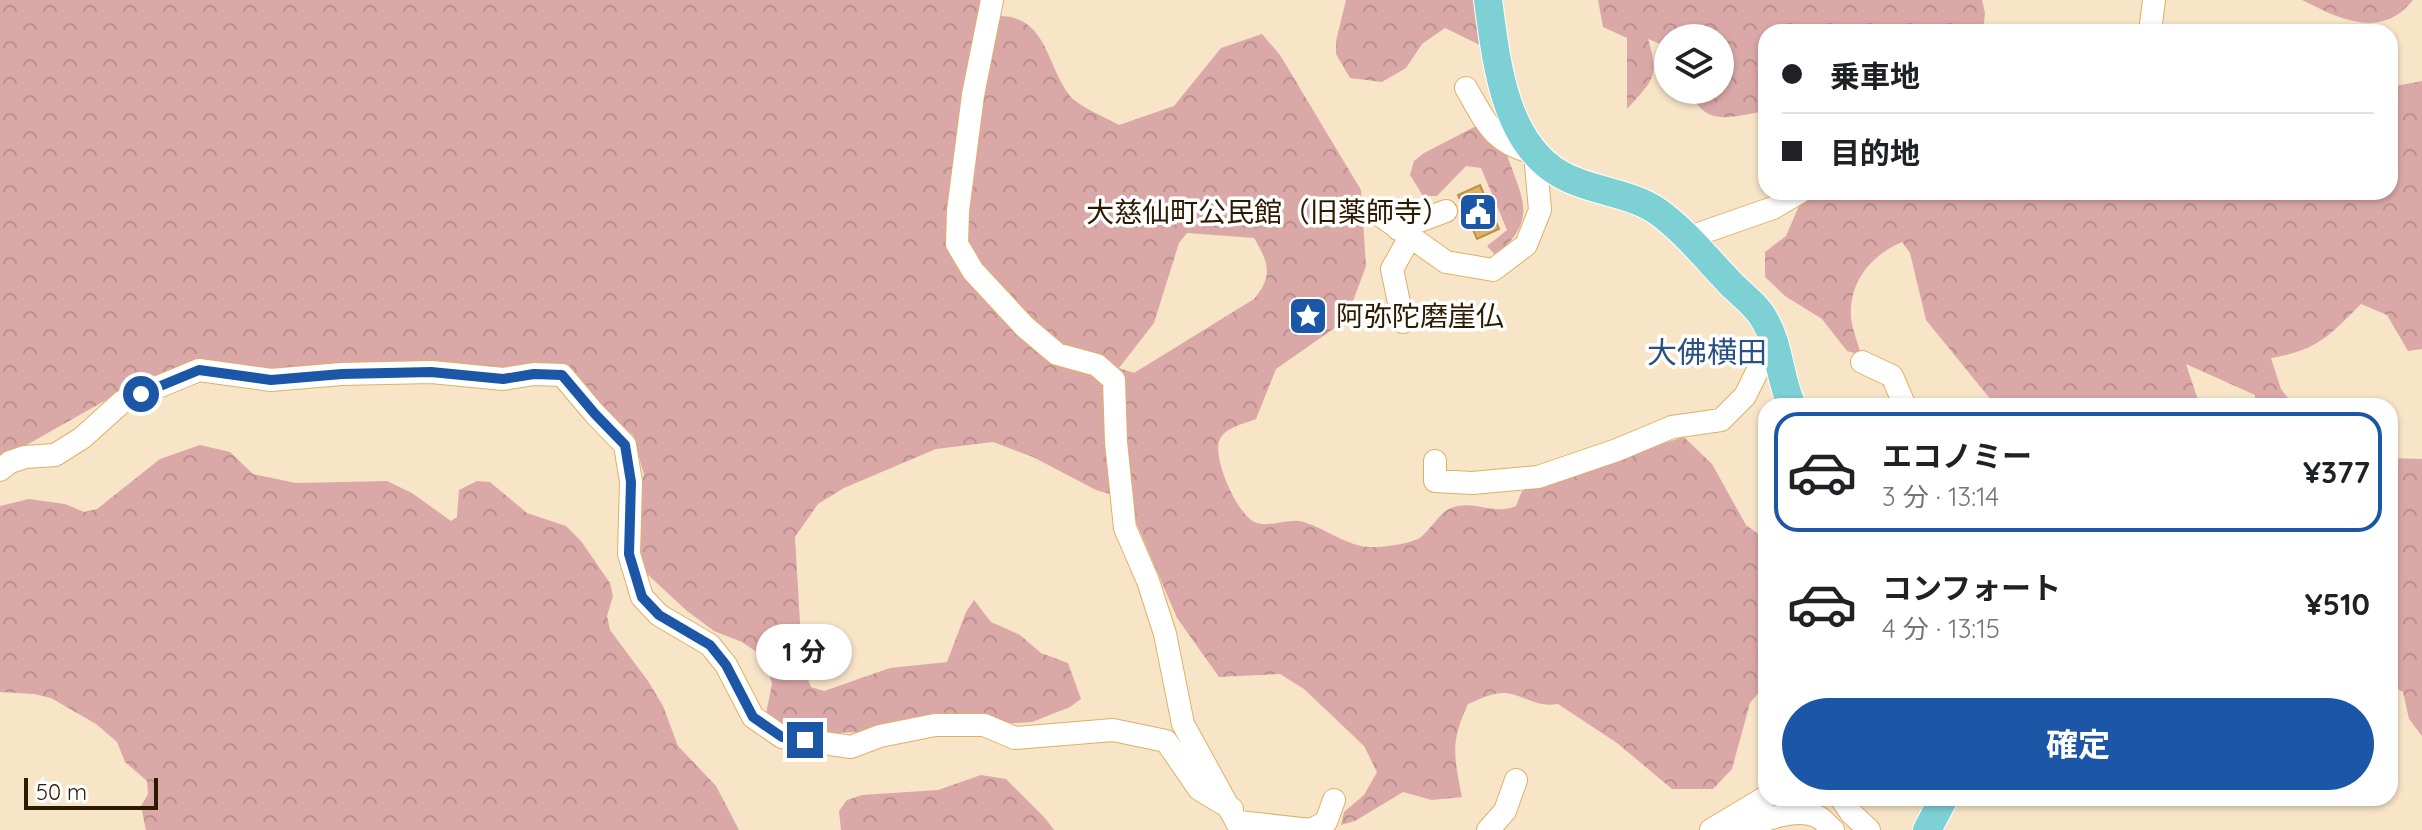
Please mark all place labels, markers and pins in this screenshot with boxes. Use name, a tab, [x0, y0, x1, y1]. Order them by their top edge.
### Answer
public building icon: 大慈仙町公民館（旧薬師寺）	[1457, 191, 1499, 233]
place label: 大慈仙町公民館（旧薬師寺）	[1086, 194, 1450, 229]
place icon: 阿弥陀磨崖仏	[1287, 295, 1329, 337]
place label: 阿弥陀磨崖仏	[1336, 298, 1504, 333]

